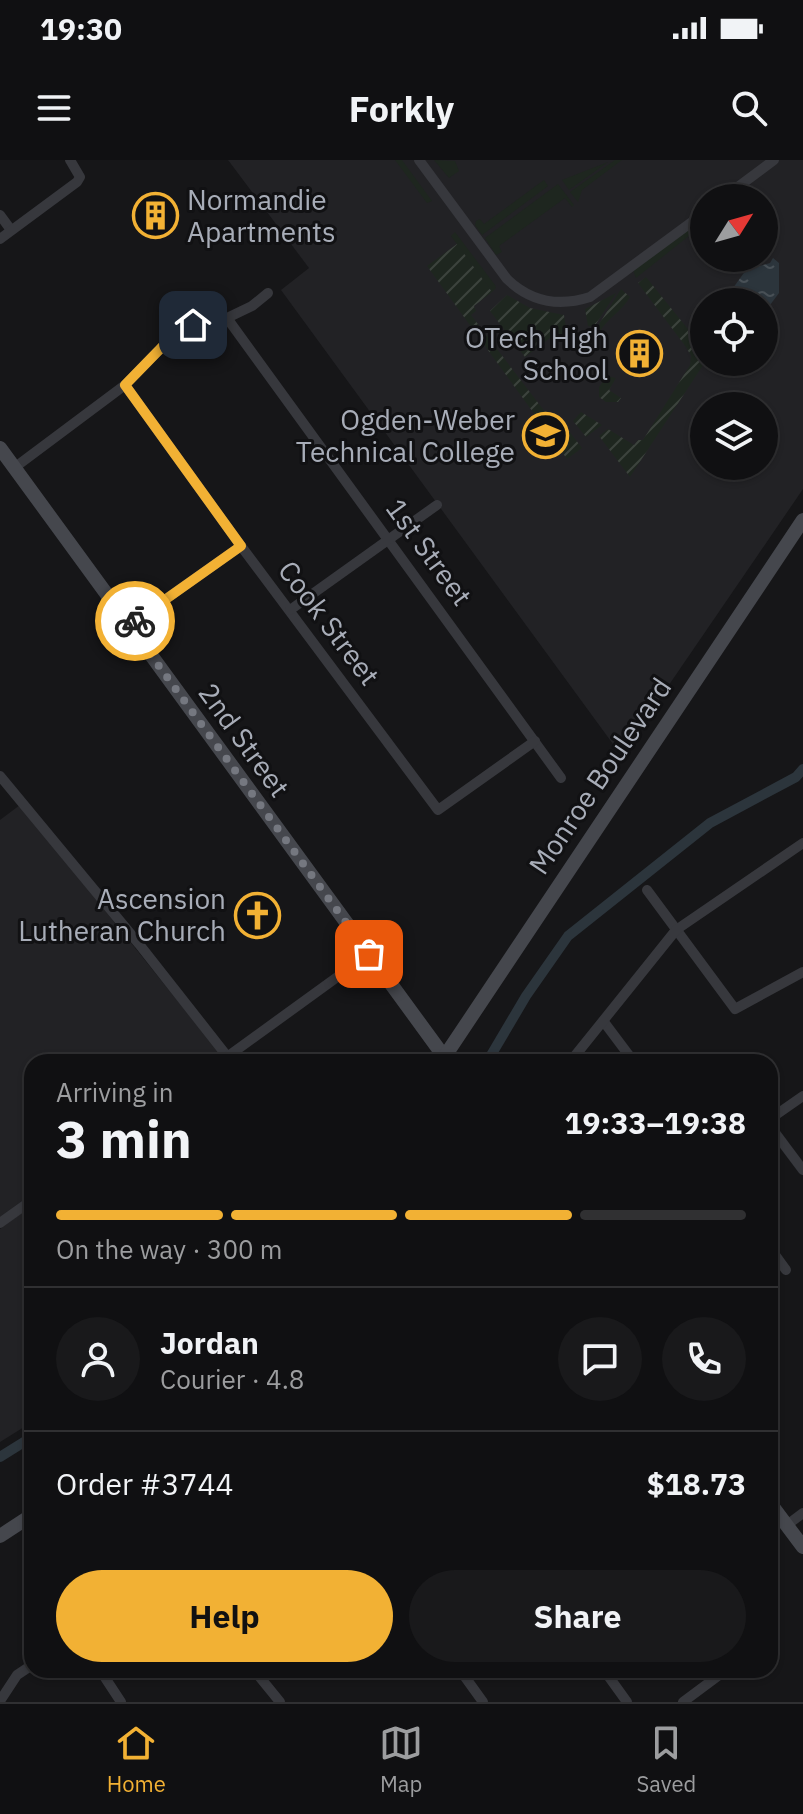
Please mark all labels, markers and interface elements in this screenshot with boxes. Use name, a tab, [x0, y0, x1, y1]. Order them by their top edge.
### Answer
text: 19:30	[40, 9, 122, 48]
text: Forkly	[349, 85, 454, 132]
icon: menu	[32, 86, 76, 130]
icon: search	[727, 86, 771, 130]
place label: Normandie Apartments	[187, 181, 336, 250]
north arrow	[690, 184, 778, 272]
map controls	[690, 184, 778, 480]
building icon: Normandie Apartments	[132, 192, 180, 240]
button: locate	[690, 288, 778, 376]
pin	[159, 291, 227, 359]
icon: home	[171, 303, 215, 347]
place label: OTech High School	[465, 319, 608, 388]
building icon: OTech High School	[615, 330, 663, 378]
button: layers	[690, 392, 778, 480]
place label: Ogden-Weber Technical College	[296, 401, 515, 470]
school or university icon: Ogden-Weber Technical College	[522, 412, 570, 460]
street label: 1st Street	[378, 491, 481, 613]
street label: Cook Street	[270, 553, 388, 693]
courier	[95, 581, 175, 661]
icon: bike	[113, 599, 157, 643]
street label: Monroe Boulevard	[520, 670, 679, 881]
street label: 2nd Street	[191, 675, 298, 804]
place label: Ascension Lutheran Church	[18, 880, 226, 949]
church icon: Ascension Lutheran Church	[233, 891, 281, 939]
pin	[335, 920, 403, 988]
icon: bag	[347, 932, 391, 976]
text: Arriving in	[56, 1075, 173, 1109]
text: 19:33–19:38	[565, 1103, 746, 1142]
text: 3 min	[56, 1105, 192, 1172]
text: On the way · 300 m	[56, 1232, 282, 1266]
button: person	[56, 1317, 140, 1401]
button: chat	[558, 1317, 642, 1401]
button: phone	[662, 1317, 746, 1401]
text: Jordan	[160, 1323, 259, 1362]
text: Courier · 4.8	[160, 1362, 304, 1396]
text: Order #3744	[56, 1464, 233, 1503]
text: $18.73	[647, 1464, 746, 1503]
button: Help	[56, 1570, 393, 1662]
button: Share	[409, 1570, 746, 1662]
tab: Home	[107, 1721, 166, 1798]
tab: Map	[379, 1721, 423, 1798]
tab: Saved	[636, 1721, 696, 1798]

